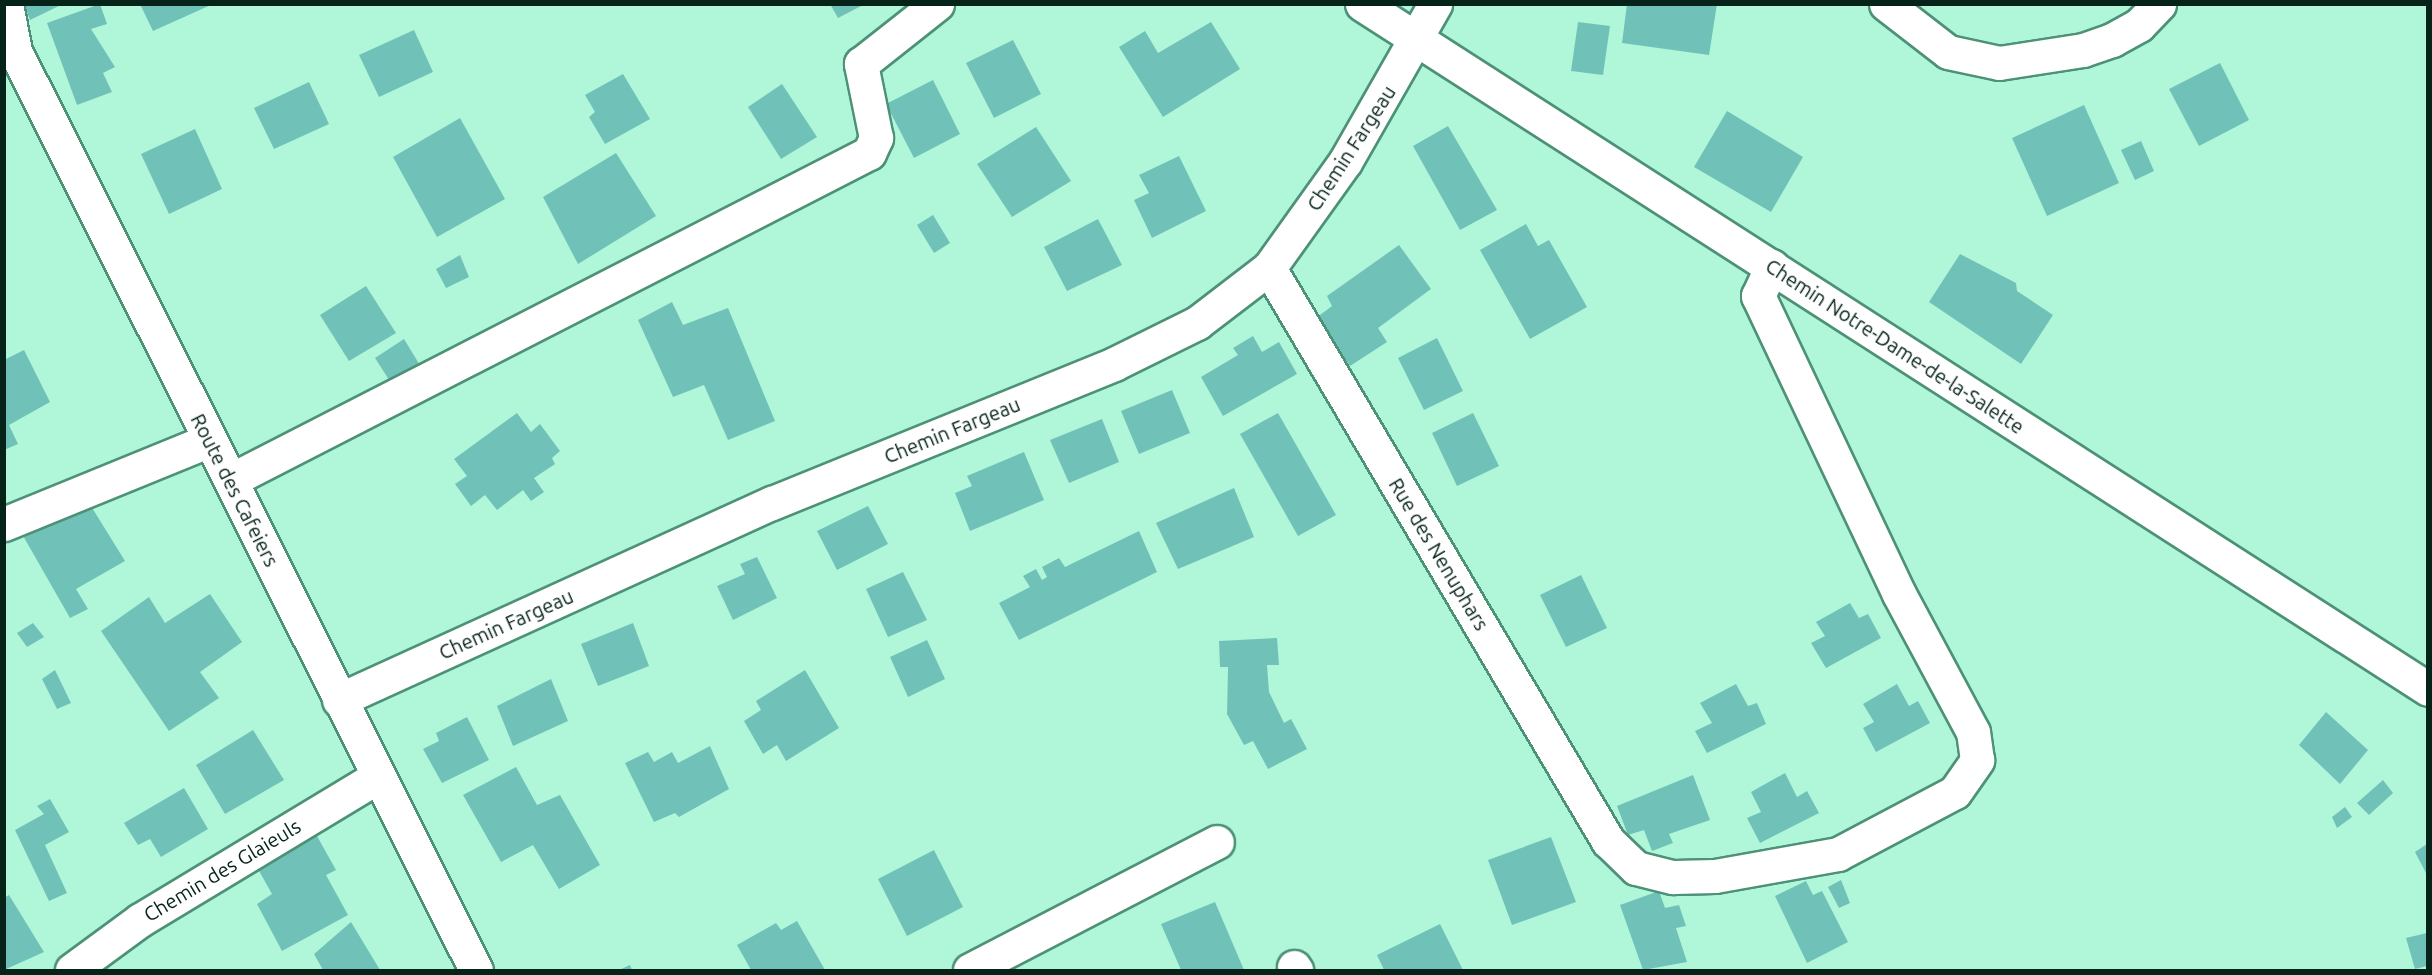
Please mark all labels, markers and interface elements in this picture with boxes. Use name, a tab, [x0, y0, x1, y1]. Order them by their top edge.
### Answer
street label: Chemin Fargeau	[1302, 81, 1400, 215]
street label: Chemin Notre-Dame-de-la-Salette	[1761, 253, 2029, 439]
street label: Chemin Fargeau	[880, 392, 1024, 468]
street label: Route des Cafeiers	[186, 410, 284, 570]
street label: Rue des Nenuphars	[1384, 474, 1494, 634]
street label: Chemin Fargeau	[435, 584, 577, 664]
street label: Chemin des Glaieuls	[139, 814, 305, 926]

